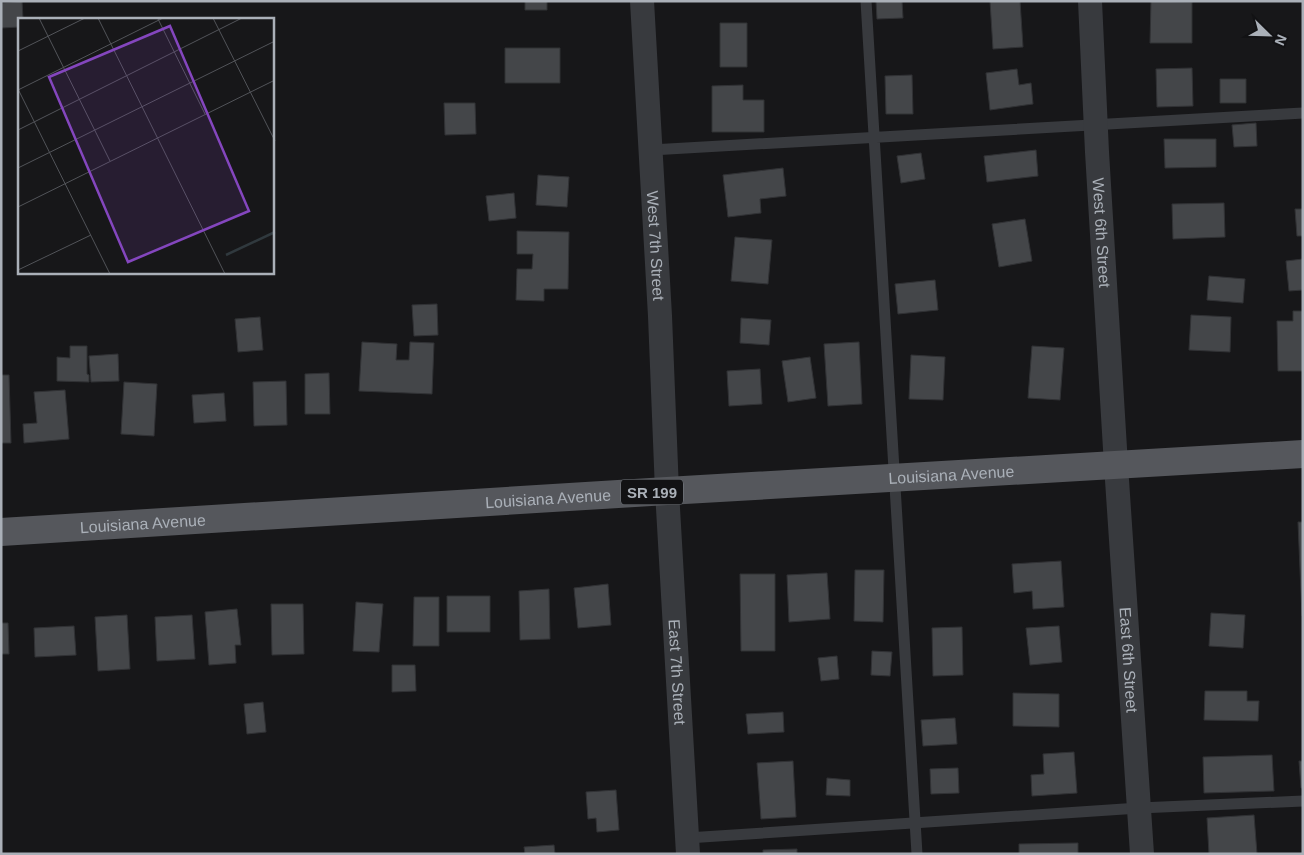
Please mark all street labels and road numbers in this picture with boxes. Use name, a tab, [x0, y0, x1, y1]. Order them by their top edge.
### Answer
street label: West 6th Street	[1090, 177, 1114, 289]
street label: West 7th Street	[644, 190, 668, 302]
street label: Louisiana Avenue	[888, 462, 1015, 487]
road number: SR 199	[621, 480, 683, 504]
street label: Louisiana Avenue	[484, 486, 612, 511]
street label: Louisiana Avenue	[79, 511, 206, 536]
street label: East 6th Street	[1117, 606, 1141, 714]
street label: East 7th Street	[666, 619, 689, 726]

